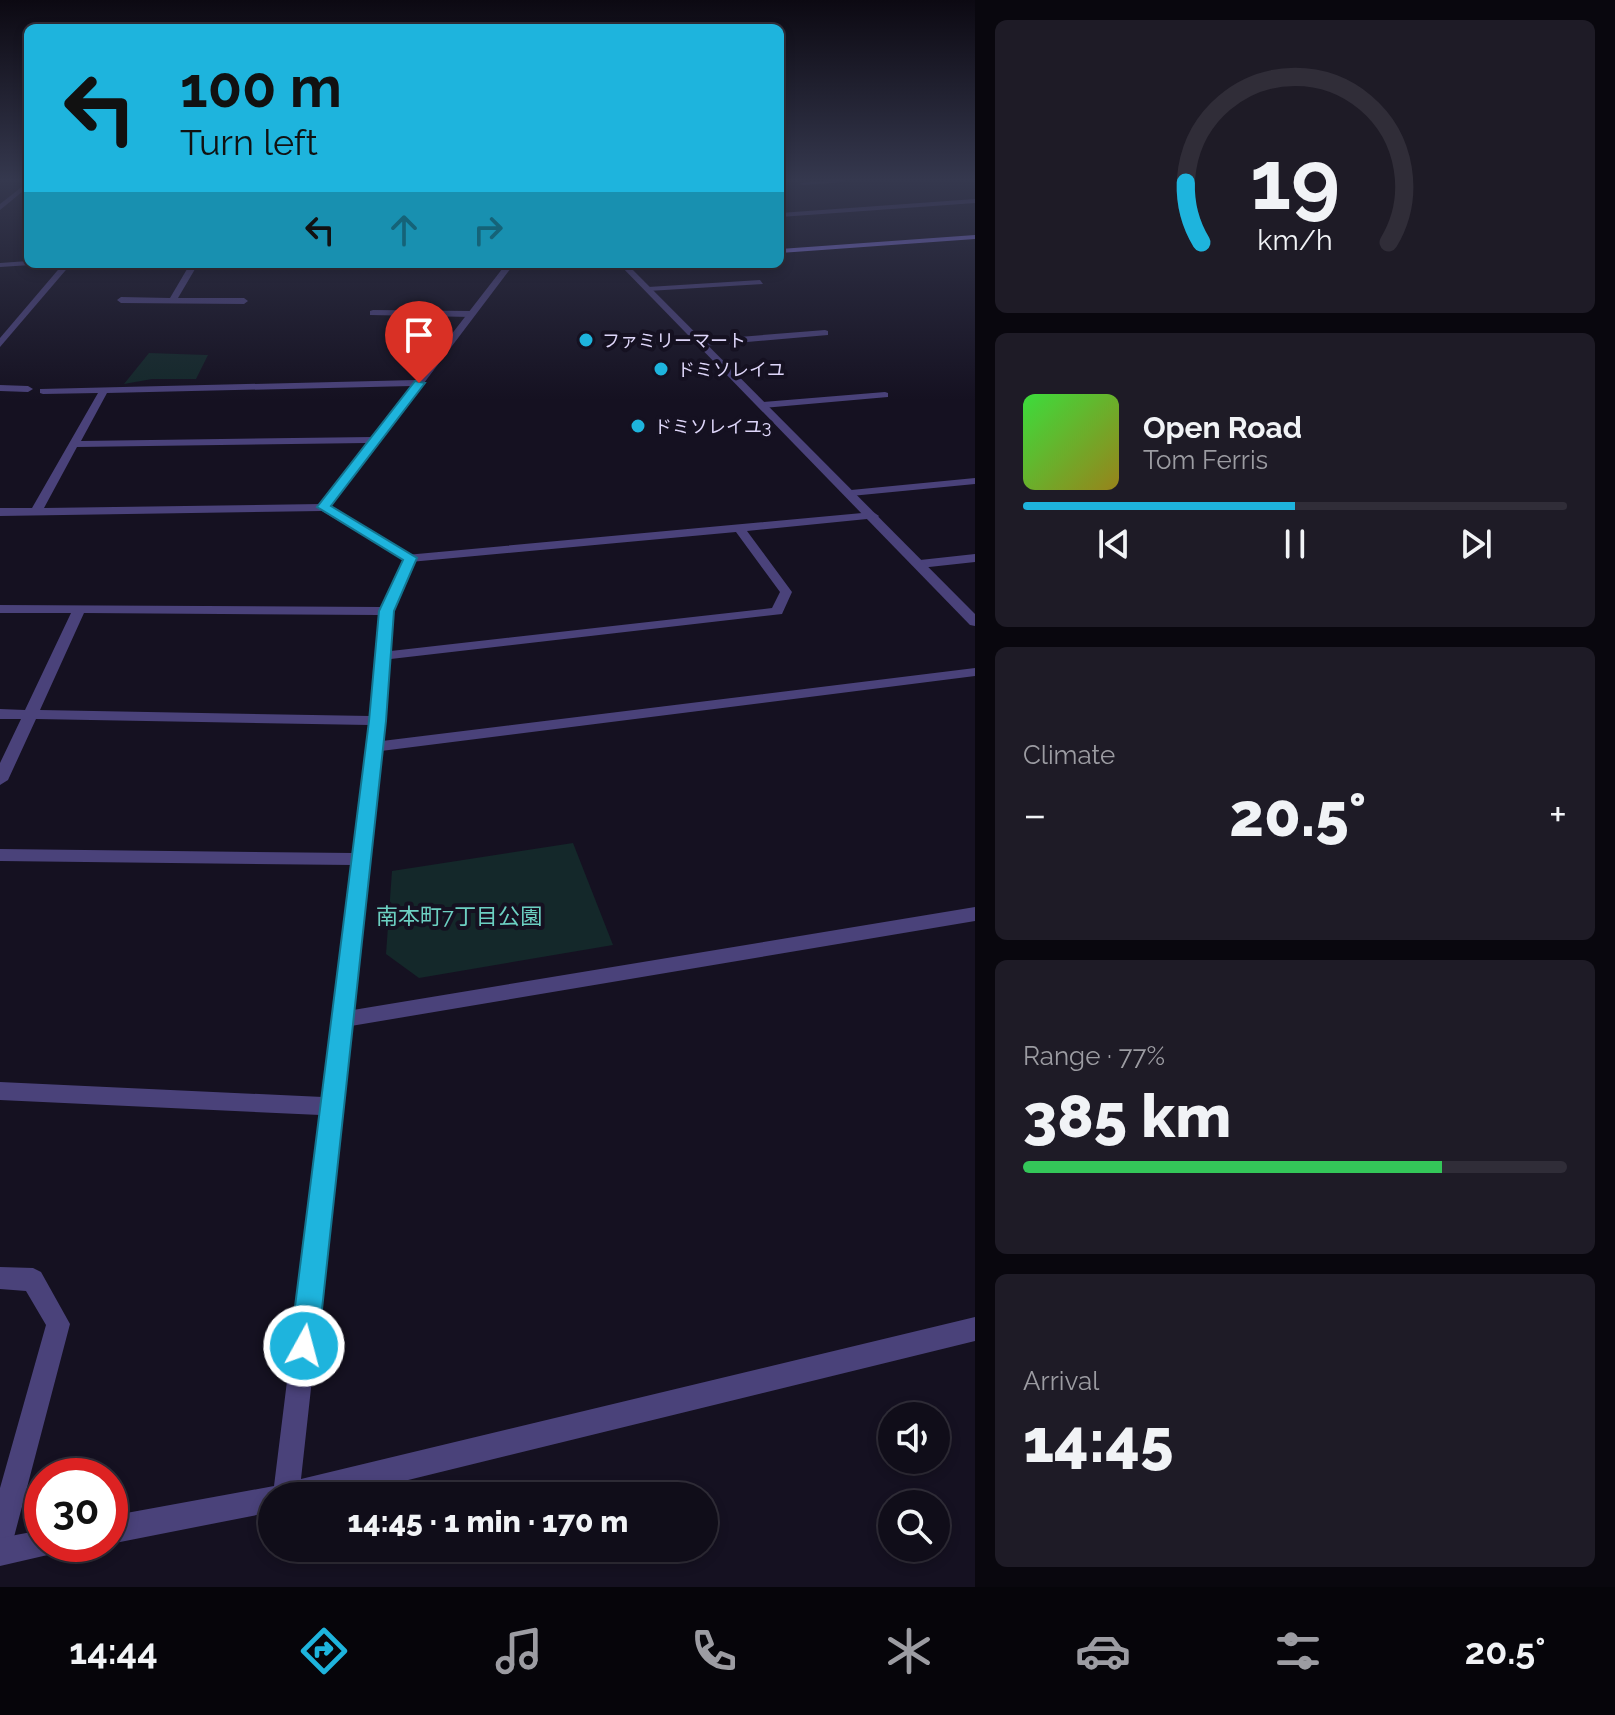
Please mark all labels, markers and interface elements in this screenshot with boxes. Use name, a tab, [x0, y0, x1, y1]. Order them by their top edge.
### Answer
text: 100 m	[180, 54, 342, 120]
icon: left	[48, 56, 152, 160]
text: Turn left	[180, 121, 318, 163]
text: 19	[1250, 130, 1340, 227]
icon: left	[298, 208, 342, 252]
icon: ahead	[382, 208, 426, 252]
icon: right	[466, 208, 510, 252]
text: km/h	[1257, 223, 1333, 257]
pin	[385, 301, 453, 383]
icon: arrive	[397, 313, 441, 357]
place label: ファミリーマート	[602, 330, 746, 351]
marker: ファミリーマート	[577, 331, 595, 349]
place label: ドミソレイユ	[677, 359, 785, 380]
marker: ドミソレイユ	[652, 360, 670, 378]
text: Open Road	[1143, 410, 1302, 445]
place label: ドミソレイユ3	[654, 416, 771, 437]
marker: ドミソレイユ3	[629, 417, 647, 435]
text: Tom Ferris	[1143, 445, 1268, 475]
icon: previous	[1092, 522, 1136, 566]
icon: pause	[1273, 522, 1317, 566]
icon: next	[1454, 522, 1498, 566]
text: Climate	[1023, 740, 1115, 770]
text: 20.5°	[1229, 780, 1366, 850]
text: −	[1023, 789, 1047, 840]
text: +	[1549, 789, 1567, 840]
park label: 南本町7丁目公園	[376, 903, 542, 929]
text: Range · 77%	[1023, 1041, 1165, 1071]
text: 385 km	[1023, 1081, 1231, 1151]
position arrow	[262, 1304, 346, 1388]
text: Arrival	[1023, 1366, 1099, 1396]
map controls	[878, 1402, 950, 1562]
button: sound	[878, 1402, 950, 1474]
text: 14:45	[1023, 1406, 1173, 1476]
speed limit sign: 30	[24, 1458, 128, 1562]
button: search	[878, 1490, 950, 1562]
text: 14:45 · 1 min · 170 m	[348, 1504, 628, 1539]
icon: directions	[296, 1623, 352, 1679]
icon: music	[491, 1623, 547, 1679]
icon: phone	[686, 1623, 742, 1679]
icon: climate	[881, 1623, 937, 1679]
icon: car	[1075, 1623, 1131, 1679]
icon: filters	[1270, 1623, 1326, 1679]
text: 14:44	[69, 1630, 158, 1672]
text: 20.5°	[1465, 1630, 1546, 1672]

